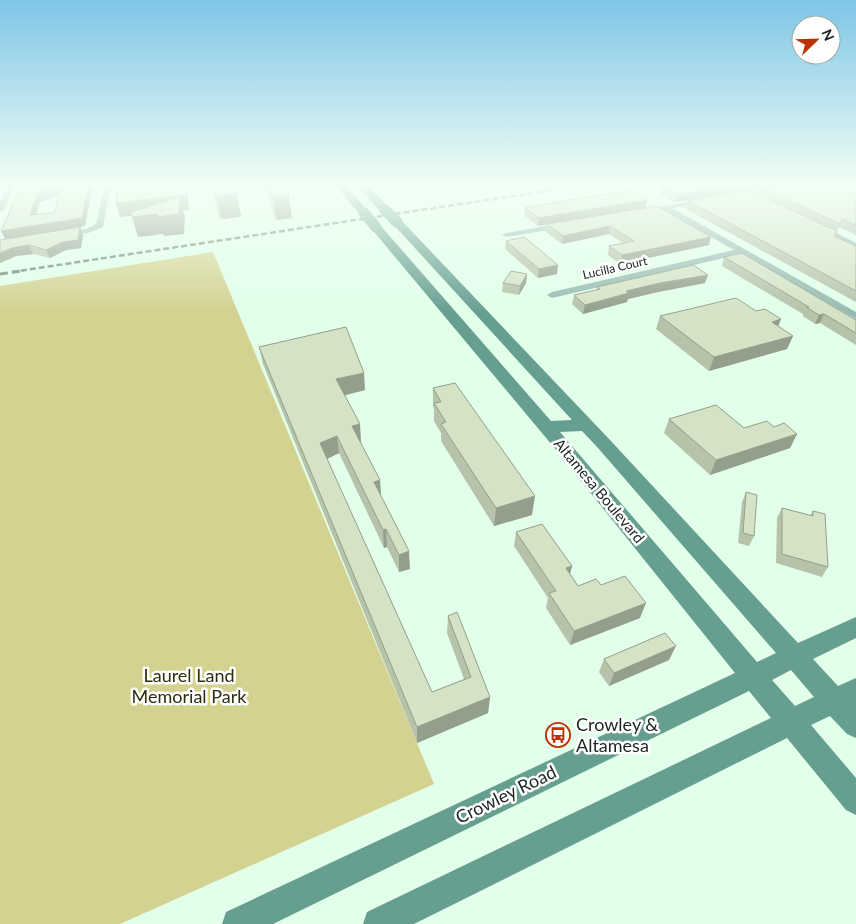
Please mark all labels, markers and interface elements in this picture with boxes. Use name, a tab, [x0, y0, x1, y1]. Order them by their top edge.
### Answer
north arrow	[791, 15, 841, 65]
text: N	[818, 26, 838, 43]
street label: Lucilla Court	[581, 253, 649, 282]
street label: Altamesa Boulevard	[551, 434, 649, 546]
park label: Laurel Land Memorial Park	[132, 664, 247, 707]
place label: Crowley & Altamesa	[576, 713, 658, 756]
bus stop icon: Crowley & Altamesa	[545, 722, 571, 748]
street label: Crowley Road	[452, 760, 559, 828]

